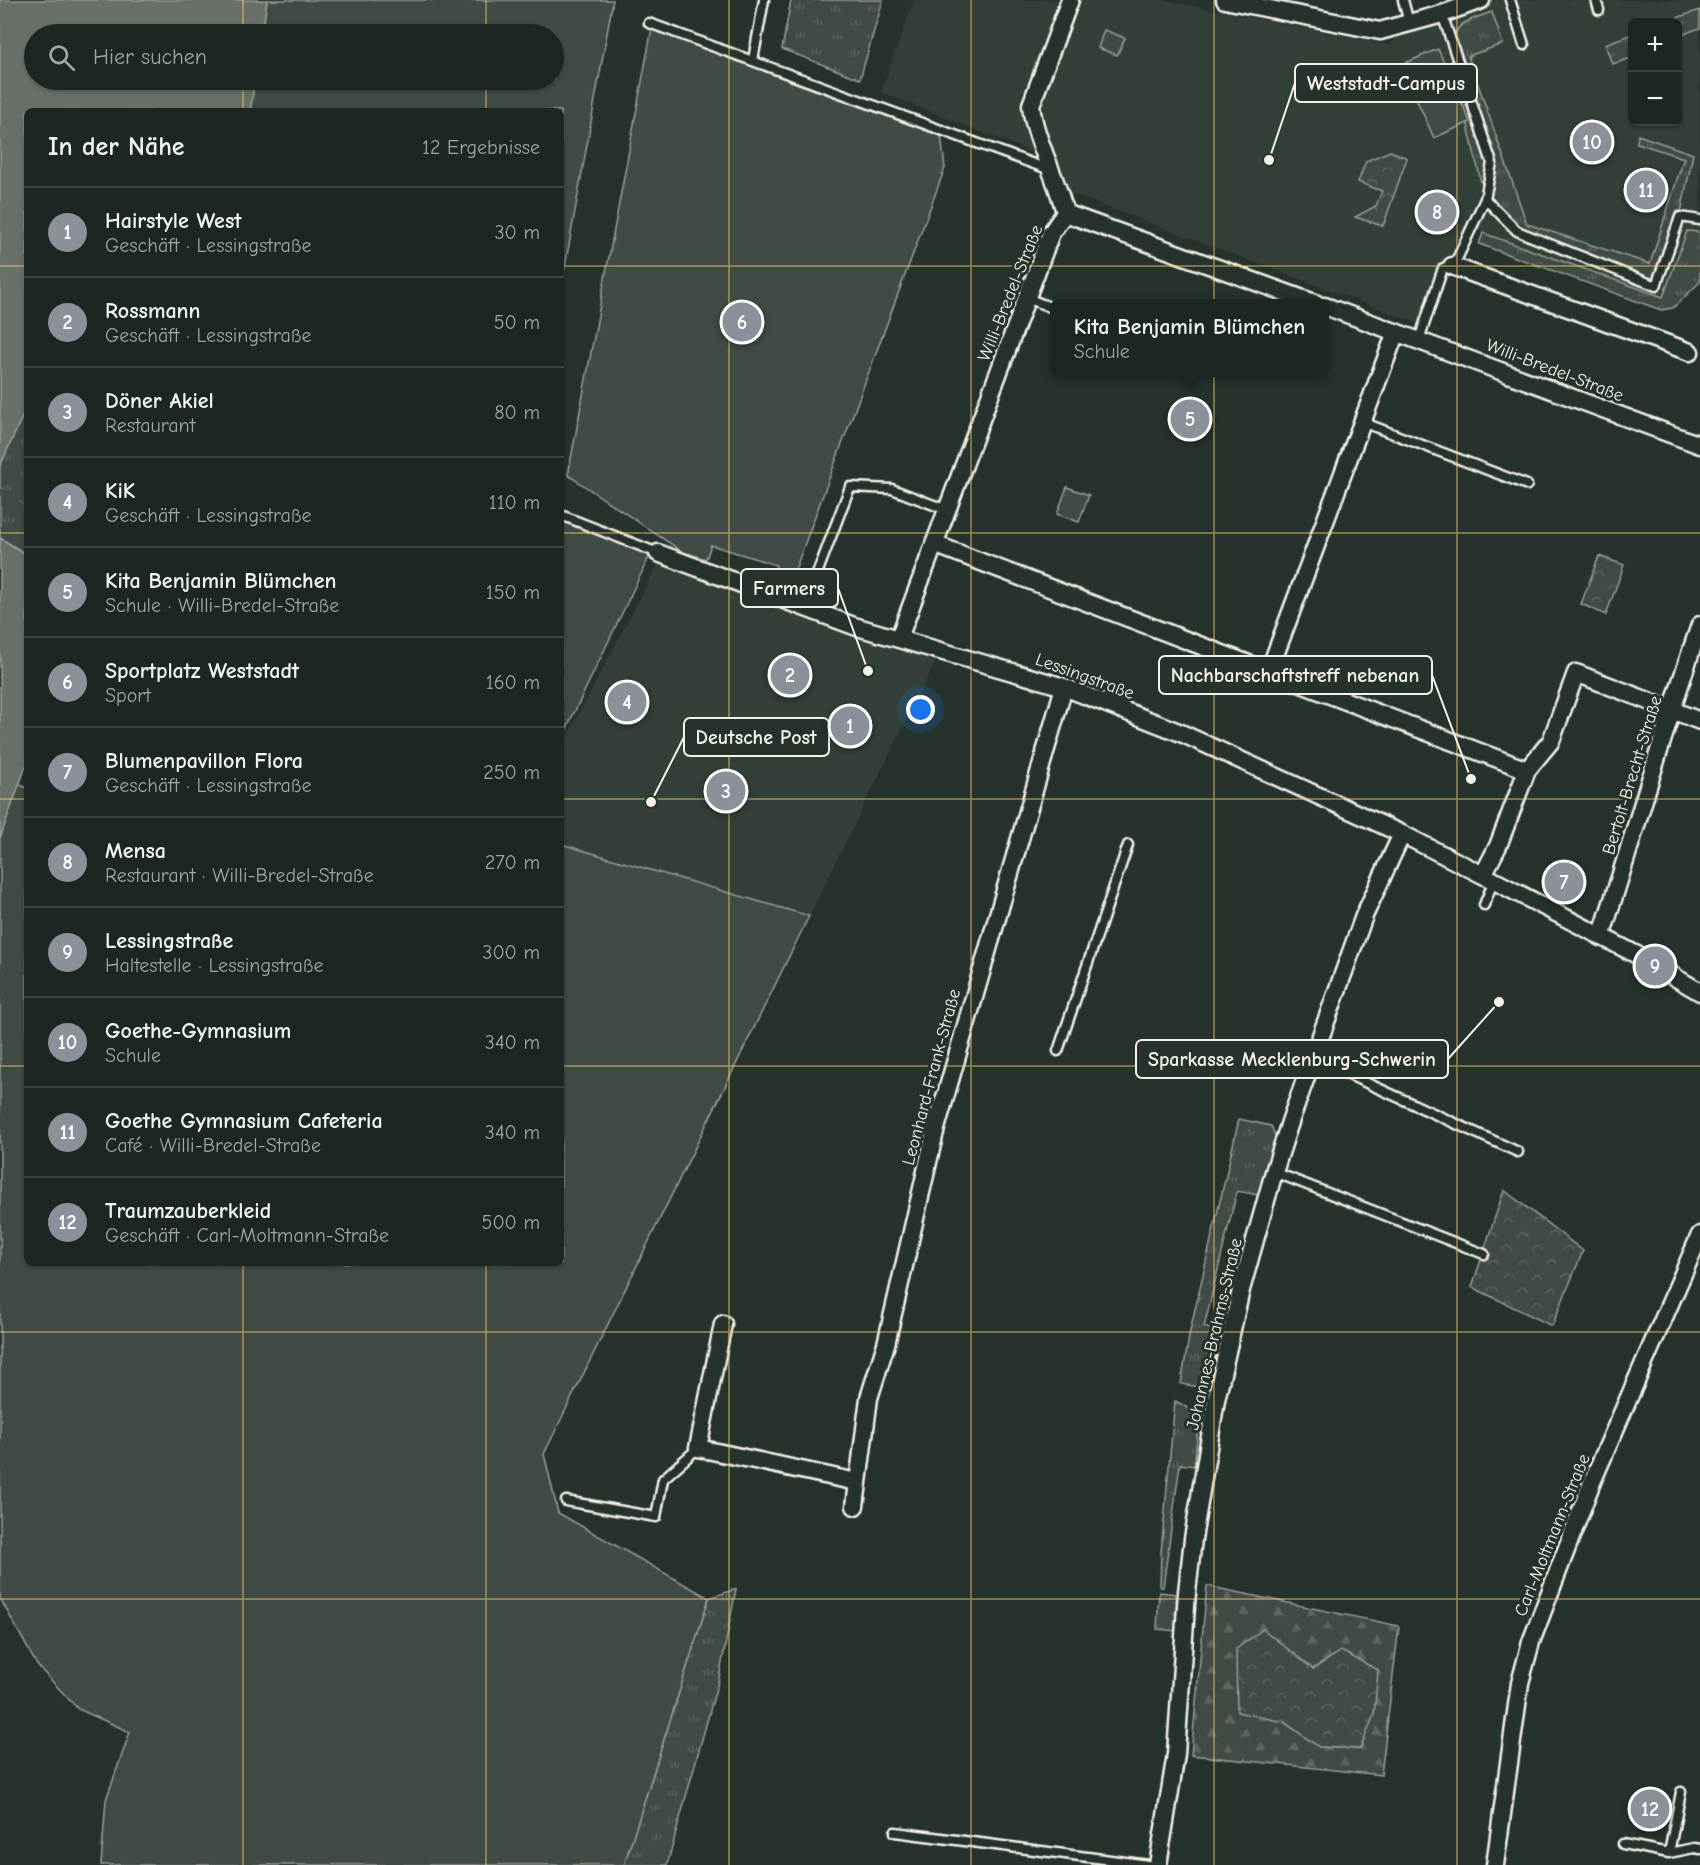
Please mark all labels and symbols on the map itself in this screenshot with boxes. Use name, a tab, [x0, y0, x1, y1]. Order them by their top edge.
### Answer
callout: Weststadt-Campus	[1295, 64, 1477, 102]
text: Weststadt-Campus	[1307, 72, 1465, 95]
pin: 10	[1572, 120, 1612, 164]
pin: 11	[1626, 168, 1666, 213]
pin: 8	[1418, 190, 1456, 234]
street label: Willi-Bredel-Straße	[974, 222, 1047, 364]
pin: 6	[722, 300, 762, 344]
street label: Willi-Bredel-Straße	[1483, 335, 1626, 406]
pin: 5	[1170, 396, 1210, 442]
callout: Farmers	[741, 569, 838, 607]
text: Farmers	[753, 577, 825, 600]
street label: Lessingstraße	[1033, 649, 1137, 704]
pin: 2	[770, 652, 810, 698]
callout: Nachbarschaftstreff nebenan	[1159, 656, 1432, 694]
text: Nachbarschaftstreff nebenan	[1171, 664, 1419, 687]
pin: 4	[608, 680, 646, 724]
street label: Bertolt-Brecht-Straße	[1598, 693, 1667, 857]
your location	[906, 695, 935, 724]
pin: 1	[830, 704, 870, 748]
callout: Deutsche Post	[684, 718, 829, 756]
text: Deutsche Post	[695, 726, 817, 749]
pin: 3	[706, 768, 746, 814]
pin: 7	[1544, 860, 1584, 904]
pin: 9	[1636, 944, 1674, 988]
street label: Leonhard-Frank-Straße	[898, 987, 965, 1168]
callout: Sparkasse Mecklenburg-Schwerin	[1136, 1040, 1448, 1078]
text: Sparkasse Mecklenburg-Schwerin	[1148, 1048, 1436, 1071]
street label: Johannes-Brahms-Straße	[1182, 1236, 1247, 1432]
street label: Carl-Moltmann-Straße	[1510, 1451, 1595, 1619]
pin: 12	[1630, 1786, 1670, 1832]

